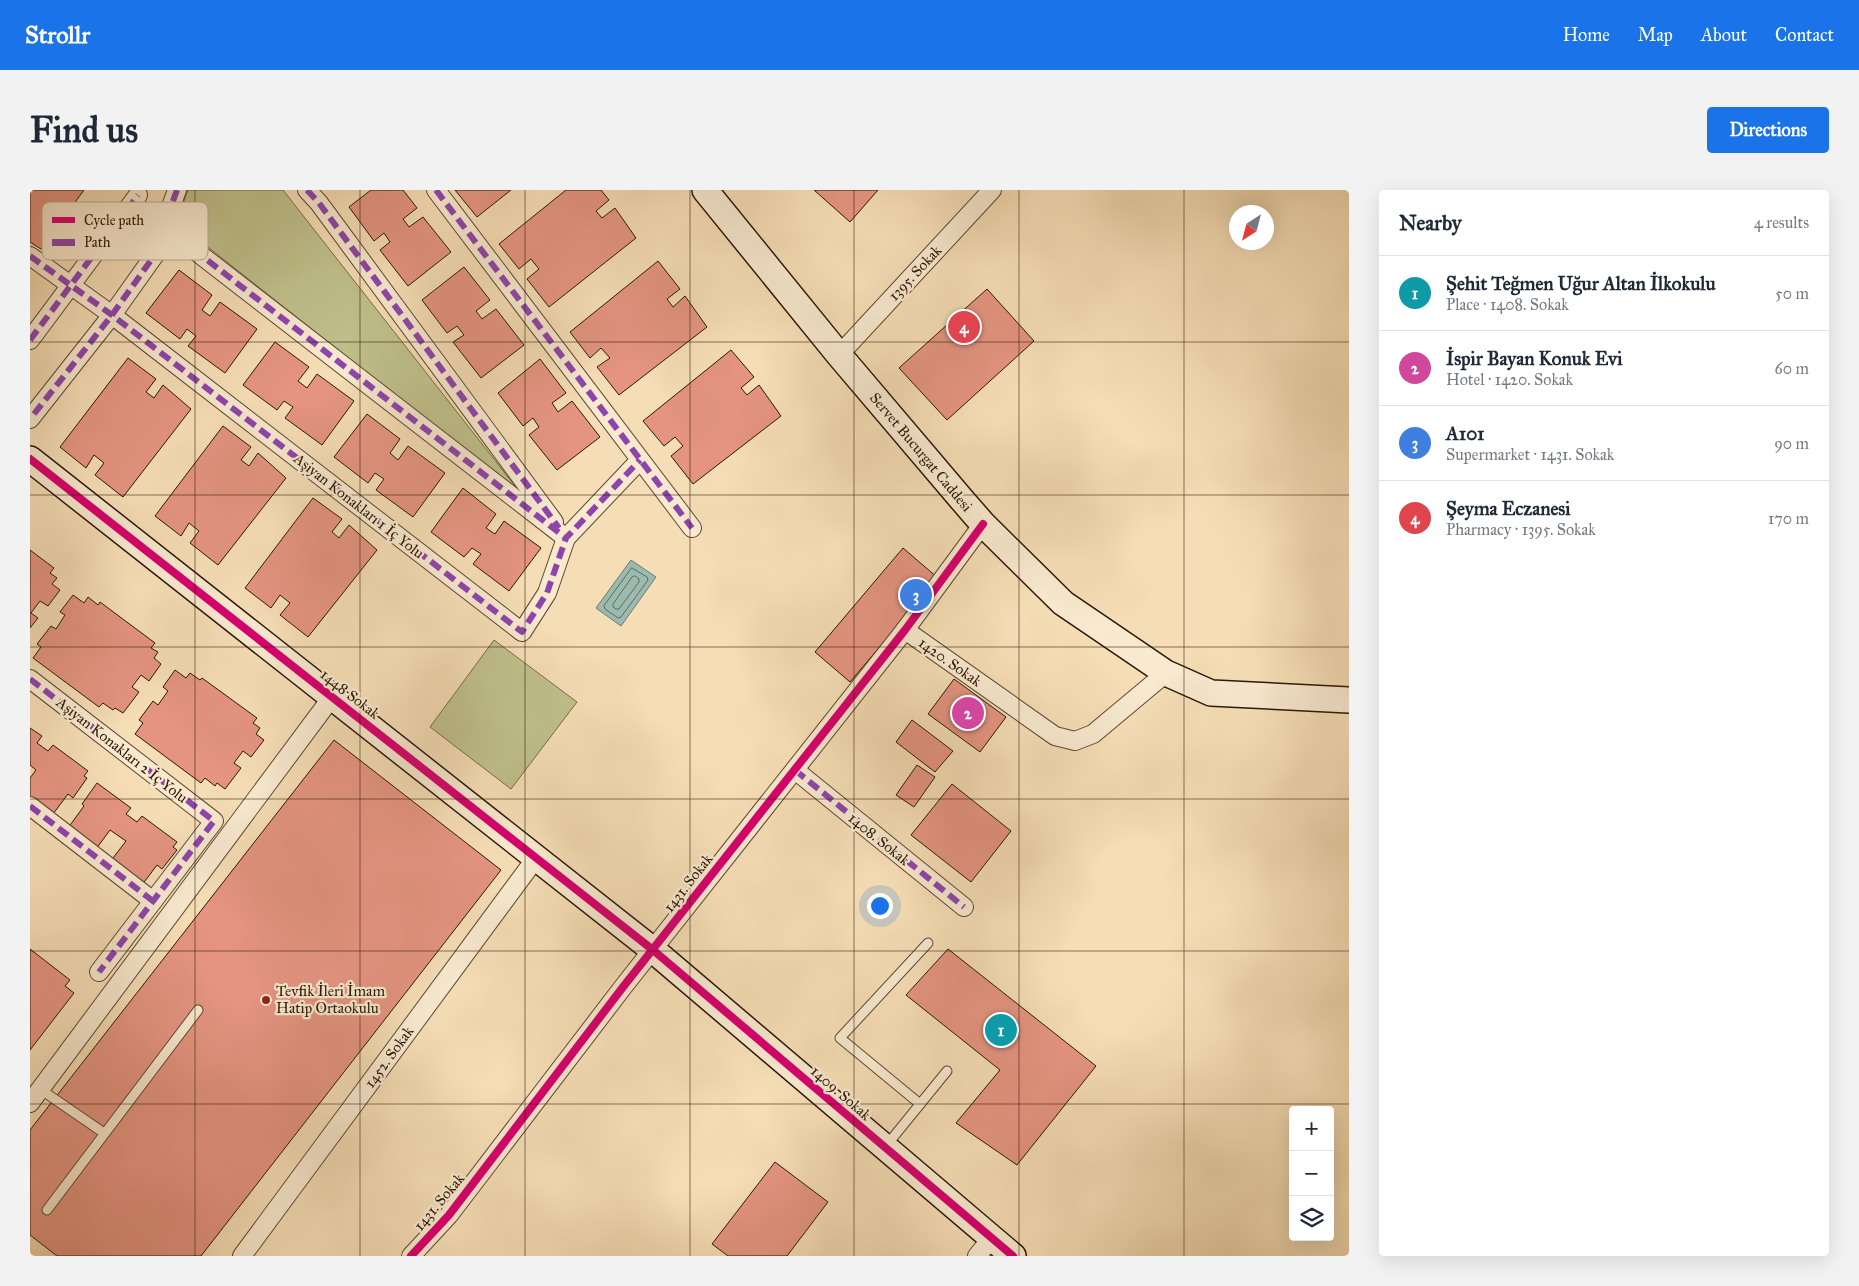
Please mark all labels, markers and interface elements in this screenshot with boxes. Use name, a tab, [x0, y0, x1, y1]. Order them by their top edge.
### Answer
text: Strollr	[25, 20, 90, 50]
text: Home	[1563, 24, 1610, 46]
text: Map	[1638, 24, 1673, 46]
text: About	[1701, 24, 1747, 46]
text: Contact	[1775, 24, 1834, 46]
button: Directions	[1707, 107, 1829, 153]
text: Find us	[30, 109, 138, 152]
legend	[42, 202, 208, 260]
north arrow	[1229, 205, 1274, 250]
text: Nearby	[1399, 210, 1462, 236]
text: Cycle path	[84, 212, 144, 229]
text: 4 results	[1754, 213, 1809, 232]
text: Path	[84, 234, 111, 251]
street label: 1395. Sokak	[885, 241, 945, 305]
text: Şehit Teğmen Uğur Altan İlkokulu	[1446, 272, 1716, 295]
text: 1	[1412, 284, 1418, 303]
text: 50 m	[1775, 284, 1809, 303]
text: Place · 1408. Sokak	[1446, 295, 1569, 314]
pin: 4	[948, 308, 980, 346]
text: İspir Bayan Konuk Evi	[1446, 347, 1622, 370]
text: 2	[1411, 359, 1419, 378]
text: 60 m	[1775, 359, 1809, 378]
text: Hotel · 1420. Sokak	[1446, 370, 1573, 389]
street label: Servet Bucurgat Caddesi	[866, 389, 976, 515]
text: A101	[1446, 422, 1485, 445]
text: 3	[1412, 434, 1418, 453]
text: 90 m	[1774, 434, 1809, 453]
text: Supermarket · 1431. Sokak	[1446, 445, 1614, 464]
street label: Aşiyan Konakları 1 İç Yolu	[290, 449, 428, 562]
text: Şeyma Eczanesi	[1446, 497, 1571, 520]
text: 4	[1411, 509, 1419, 528]
text: 170 m	[1768, 509, 1809, 528]
text: Pharmacy · 1395. Sokak	[1446, 520, 1596, 539]
pin: 3	[900, 576, 932, 614]
street label: 1420. Sokak	[915, 634, 985, 690]
street label: 1448 Sokak	[317, 665, 383, 723]
street label: Aşiyan Konakları 2 İç Yolu	[52, 693, 191, 807]
pin: 2	[952, 694, 984, 732]
street label: 1408. Sokak	[845, 809, 913, 869]
street label: 1431. Sokak	[660, 850, 716, 916]
your location	[867, 893, 893, 919]
place label: Tevfik İleri İmam Hatip Ortaokulu	[276, 982, 385, 1017]
marker: Tevfik İleri İmam Hatip Ortaokulu	[260, 994, 272, 1006]
pin: 1	[985, 1011, 1017, 1049]
street label: 1452. Sokak	[361, 1023, 417, 1091]
street label: 1409. Sokak	[807, 1062, 875, 1124]
map controls	[1289, 1106, 1334, 1241]
button: +	[1289, 1106, 1334, 1151]
button: −	[1289, 1151, 1334, 1196]
street label: 1431. Sokak	[410, 1170, 468, 1234]
button: layers	[1289, 1196, 1334, 1241]

